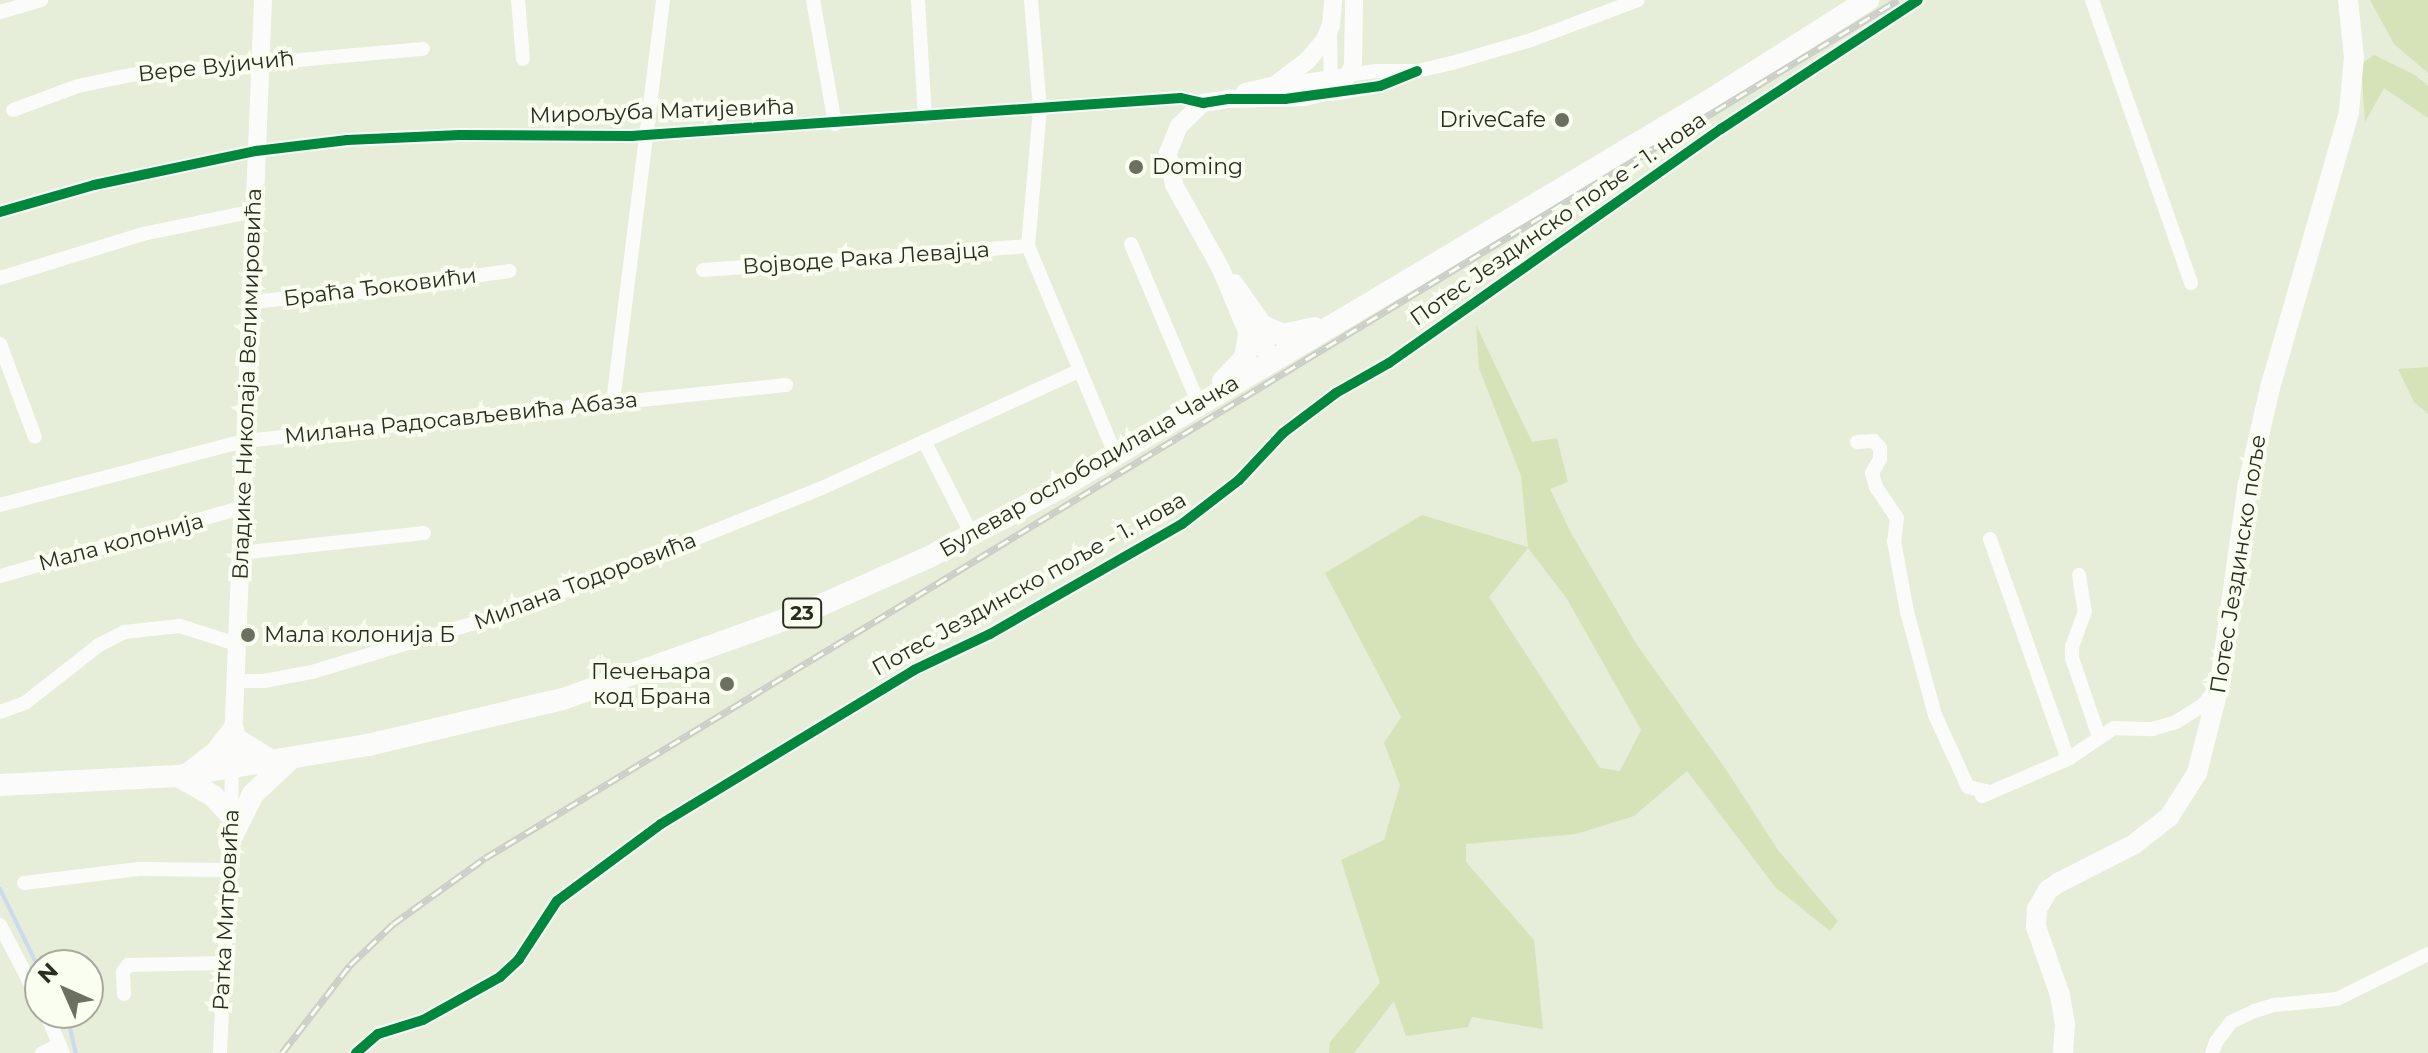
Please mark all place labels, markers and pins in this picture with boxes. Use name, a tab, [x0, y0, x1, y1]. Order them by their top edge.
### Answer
place label: DriveCafe	[1439, 107, 1546, 133]
marker: DriveCafe	[1553, 111, 1571, 129]
place label: Doming	[1152, 154, 1243, 180]
marker: Doming	[1127, 158, 1145, 176]
place label: Мала колонија Б	[264, 622, 455, 648]
marker: Мала колонија Б	[239, 626, 257, 644]
place label: Печењара код Брана	[591, 658, 711, 710]
marker: Печењара код Брана	[718, 675, 736, 693]

